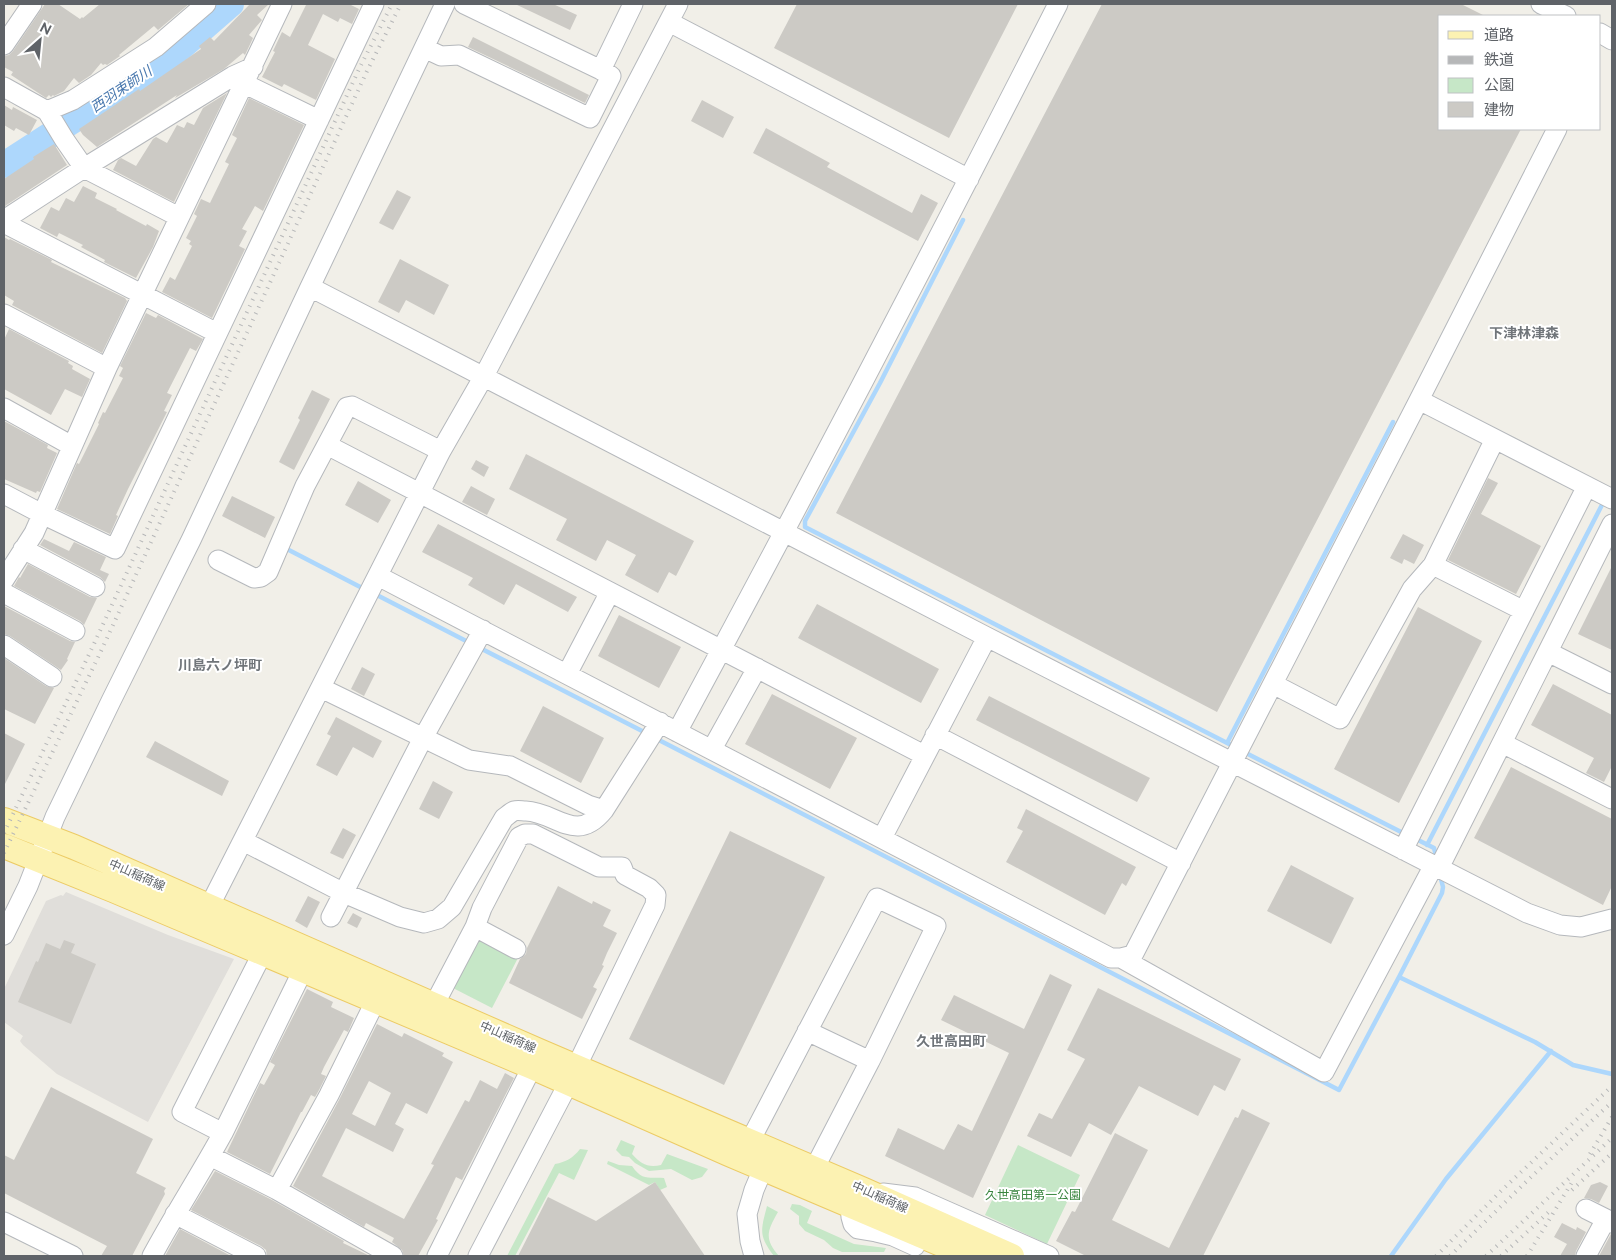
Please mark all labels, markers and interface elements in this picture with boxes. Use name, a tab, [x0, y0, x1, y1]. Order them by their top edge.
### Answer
north arrow	[15, 15, 65, 65]
legend	[1438, 15, 1601, 130]
text: N	[38, 19, 54, 38]
text: 道路	[1484, 26, 1514, 44]
text: 鉄道	[1484, 51, 1514, 69]
water label: 西羽束師川	[88, 62, 156, 115]
text: 公園	[1484, 76, 1514, 94]
text: 建物	[1484, 101, 1514, 119]
district label: 下津林津森	[1489, 325, 1559, 341]
district label: 川島六ノ坪町	[178, 657, 262, 673]
street label: 中山稲荷線	[107, 856, 167, 894]
street label: 中山稲荷線	[478, 1018, 538, 1056]
district label: 久世高田町	[916, 1033, 986, 1049]
street label: 中山稲荷線	[850, 1178, 910, 1216]
park label: 久世高田第一公園	[985, 1188, 1081, 1202]

